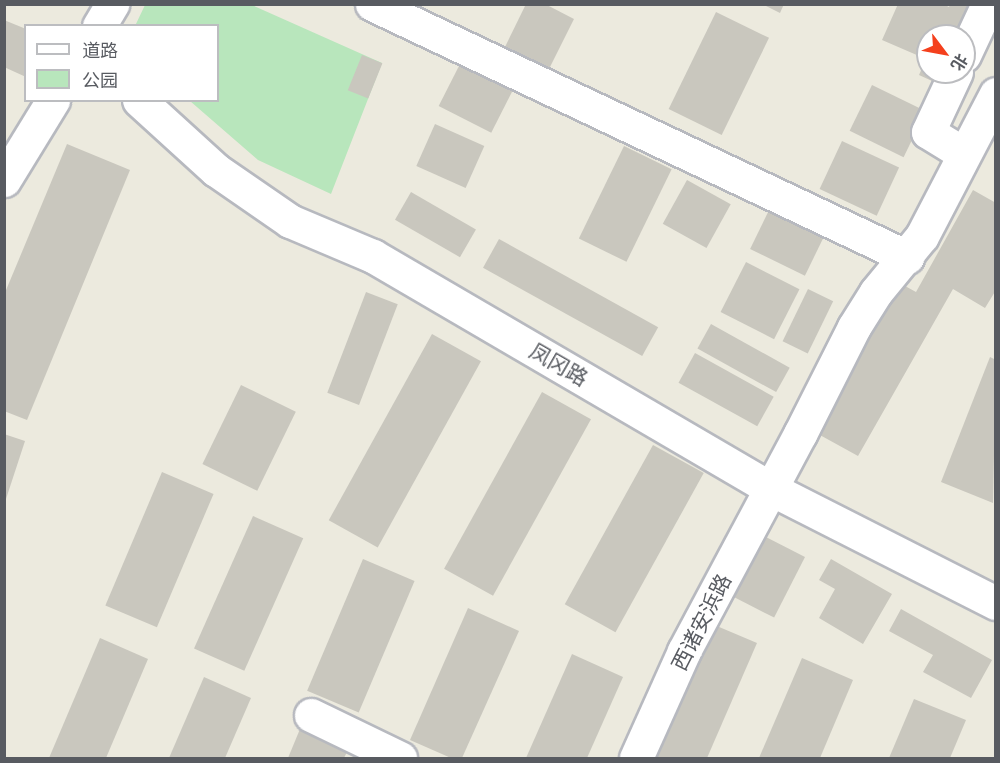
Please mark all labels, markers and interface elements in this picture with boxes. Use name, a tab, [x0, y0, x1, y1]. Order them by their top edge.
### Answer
legend	[24, 24, 219, 102]
north arrow	[916, 24, 976, 84]
text: 道路	[82, 38, 118, 62]
text: 北	[946, 50, 973, 75]
text: 公园	[82, 68, 118, 92]
street label: 凤冈路	[525, 337, 593, 391]
street label: 西诸安浜路	[666, 570, 736, 674]

